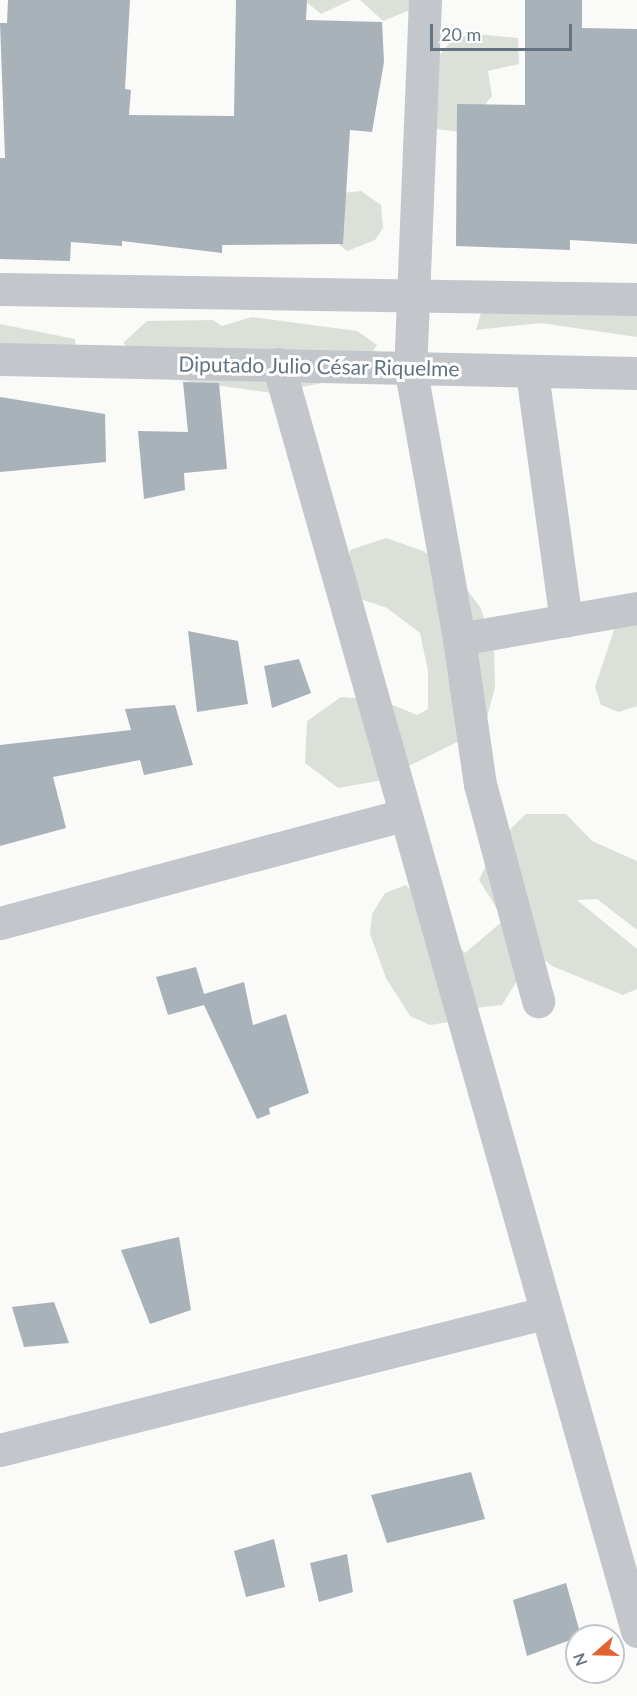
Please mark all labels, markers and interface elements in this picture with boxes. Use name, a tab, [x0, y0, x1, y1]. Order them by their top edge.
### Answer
scale bar	[433, 12, 576, 50]
text: 20 m	[441, 23, 481, 45]
street label: Diputado Julio César Riquelme	[178, 351, 460, 381]
north arrow	[565, 1624, 625, 1684]
text: N	[568, 1651, 591, 1669]

